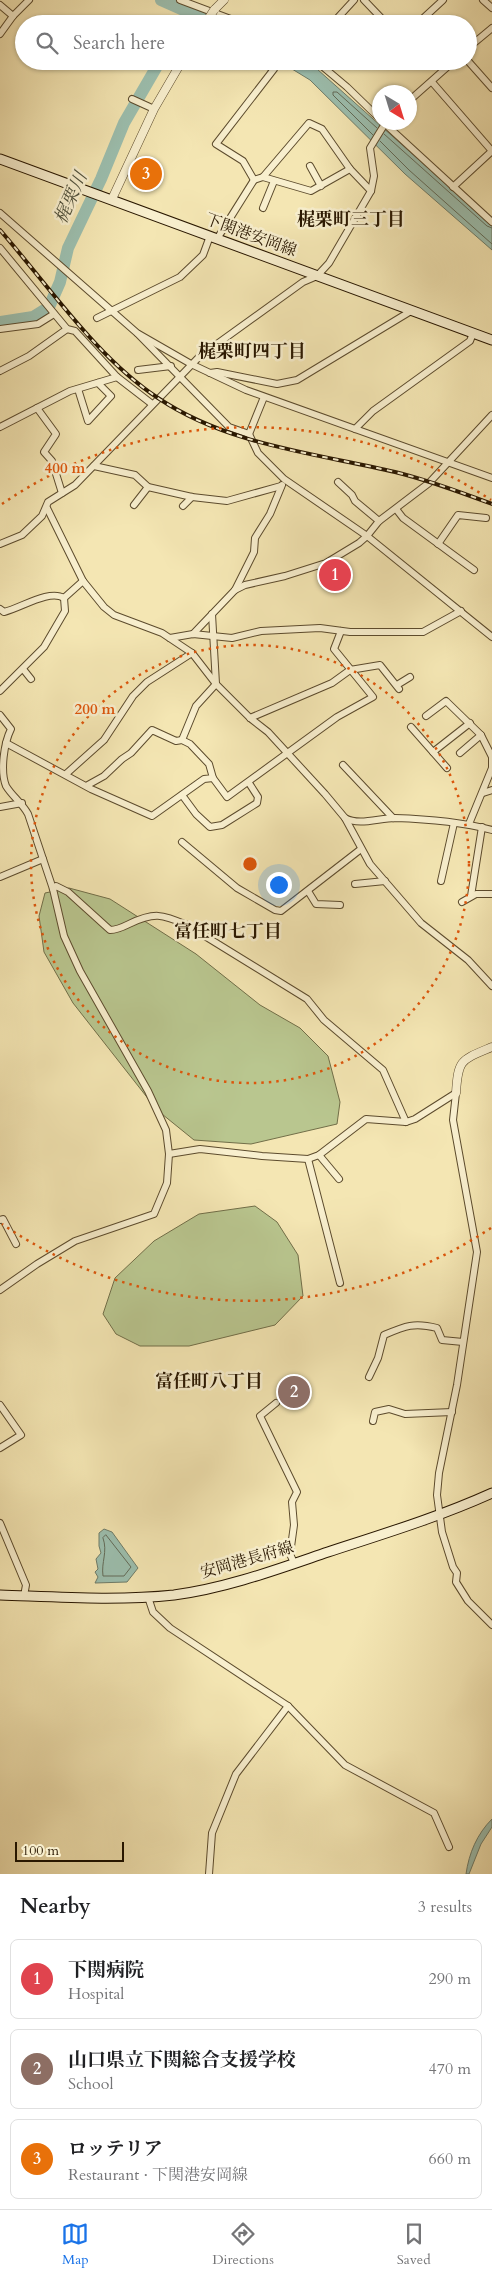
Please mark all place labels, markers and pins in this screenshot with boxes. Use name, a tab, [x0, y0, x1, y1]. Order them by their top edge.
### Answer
pin: 3	[130, 155, 162, 193]
pin: 1	[319, 556, 351, 594]
centre of rings	[241, 855, 259, 873]
pin: 2	[278, 1373, 310, 1411]

